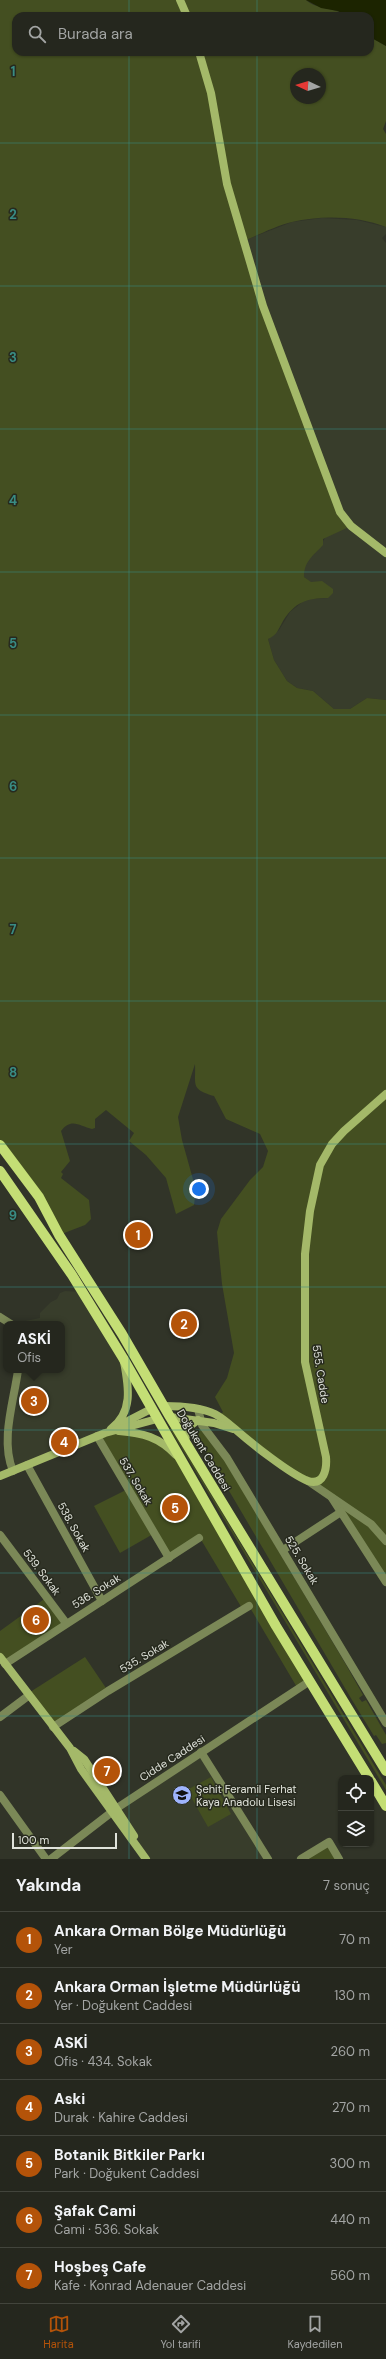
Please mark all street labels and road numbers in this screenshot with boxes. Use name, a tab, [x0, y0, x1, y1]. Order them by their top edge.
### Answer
street label: 555. Cadde	[309, 1344, 333, 1404]
street label: Doğukent Caddesi	[174, 1406, 234, 1494]
street label: 537. Sokak	[116, 1455, 156, 1508]
street label: 538. Sokak	[55, 1500, 94, 1555]
street label: 525. Sokak	[282, 1533, 322, 1587]
street label: 539. Sokak	[20, 1546, 64, 1598]
street label: 536. Sokak	[69, 1570, 123, 1611]
street label: 535. Sokak	[117, 1636, 172, 1676]
street label: Cidde Caddesi	[137, 1732, 207, 1784]

